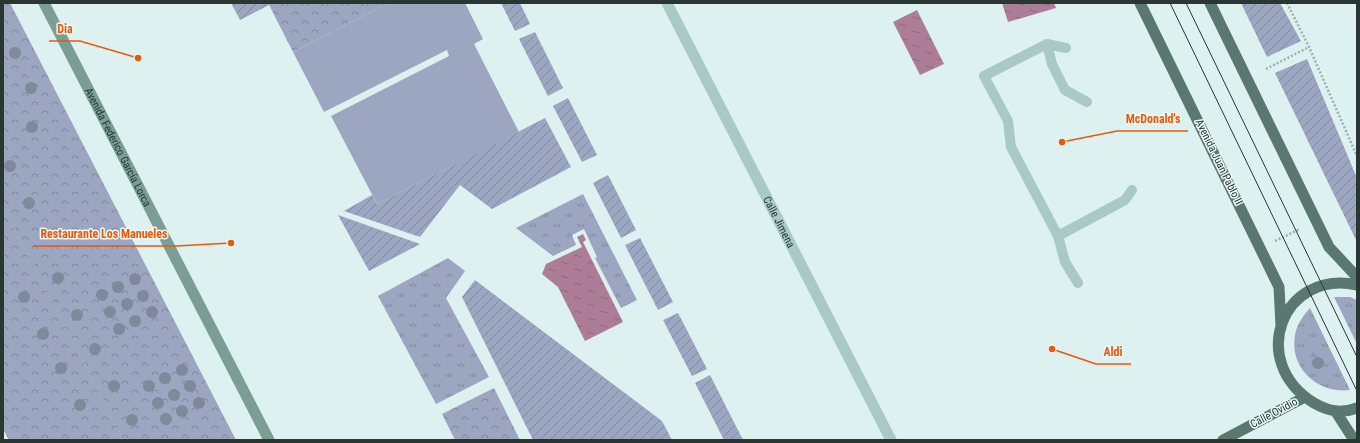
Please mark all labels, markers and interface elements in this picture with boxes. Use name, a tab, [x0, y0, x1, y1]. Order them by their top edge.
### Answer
callout: Dia	[49, 17, 80, 41]
text: Dia	[57, 22, 73, 36]
street label: Avenida Federico García Lorca	[82, 85, 154, 209]
callout: McDonald's	[1117, 107, 1188, 131]
text: McDonald's	[1126, 112, 1181, 126]
street label: Avenida Juan Pablo II	[1193, 117, 1245, 207]
street label: Calle Jimena	[761, 194, 798, 250]
callout: Restaurante Los Manueles	[33, 222, 176, 246]
text: Restaurante Los Manueles	[40, 227, 168, 241]
callout: Aldi	[1096, 340, 1131, 364]
text: Aldi	[1103, 345, 1123, 359]
street label: Calle Ovidio	[1248, 395, 1300, 431]

